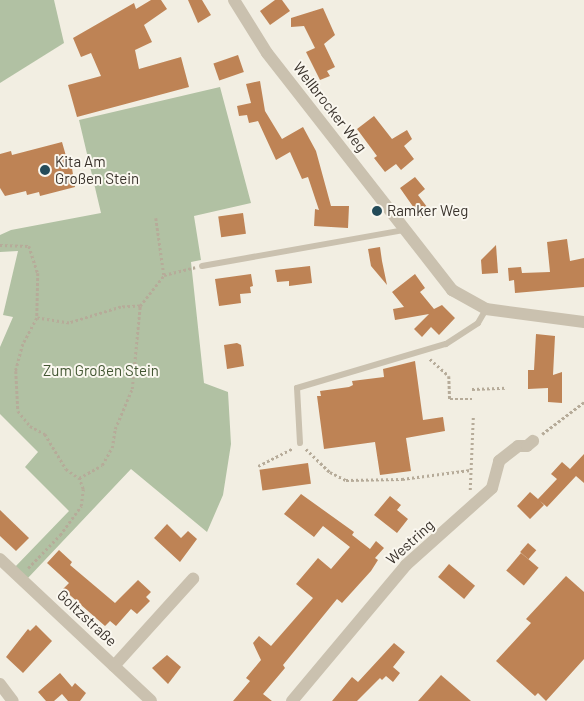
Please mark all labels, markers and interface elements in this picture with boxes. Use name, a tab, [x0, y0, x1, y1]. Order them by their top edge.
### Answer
street label: Wellbrocker Weg	[289, 58, 371, 156]
place label: Kita Am Großen Stein	[55, 152, 139, 187]
marker: Kita Am Großen Stein	[39, 164, 51, 176]
place label: Ramker Weg	[387, 202, 468, 220]
marker: Ramker Weg	[371, 205, 383, 217]
park label: Zum Großen Stein	[43, 362, 159, 380]
street label: Westring	[382, 516, 438, 568]
street label: Goltzstraße	[53, 586, 121, 650]

